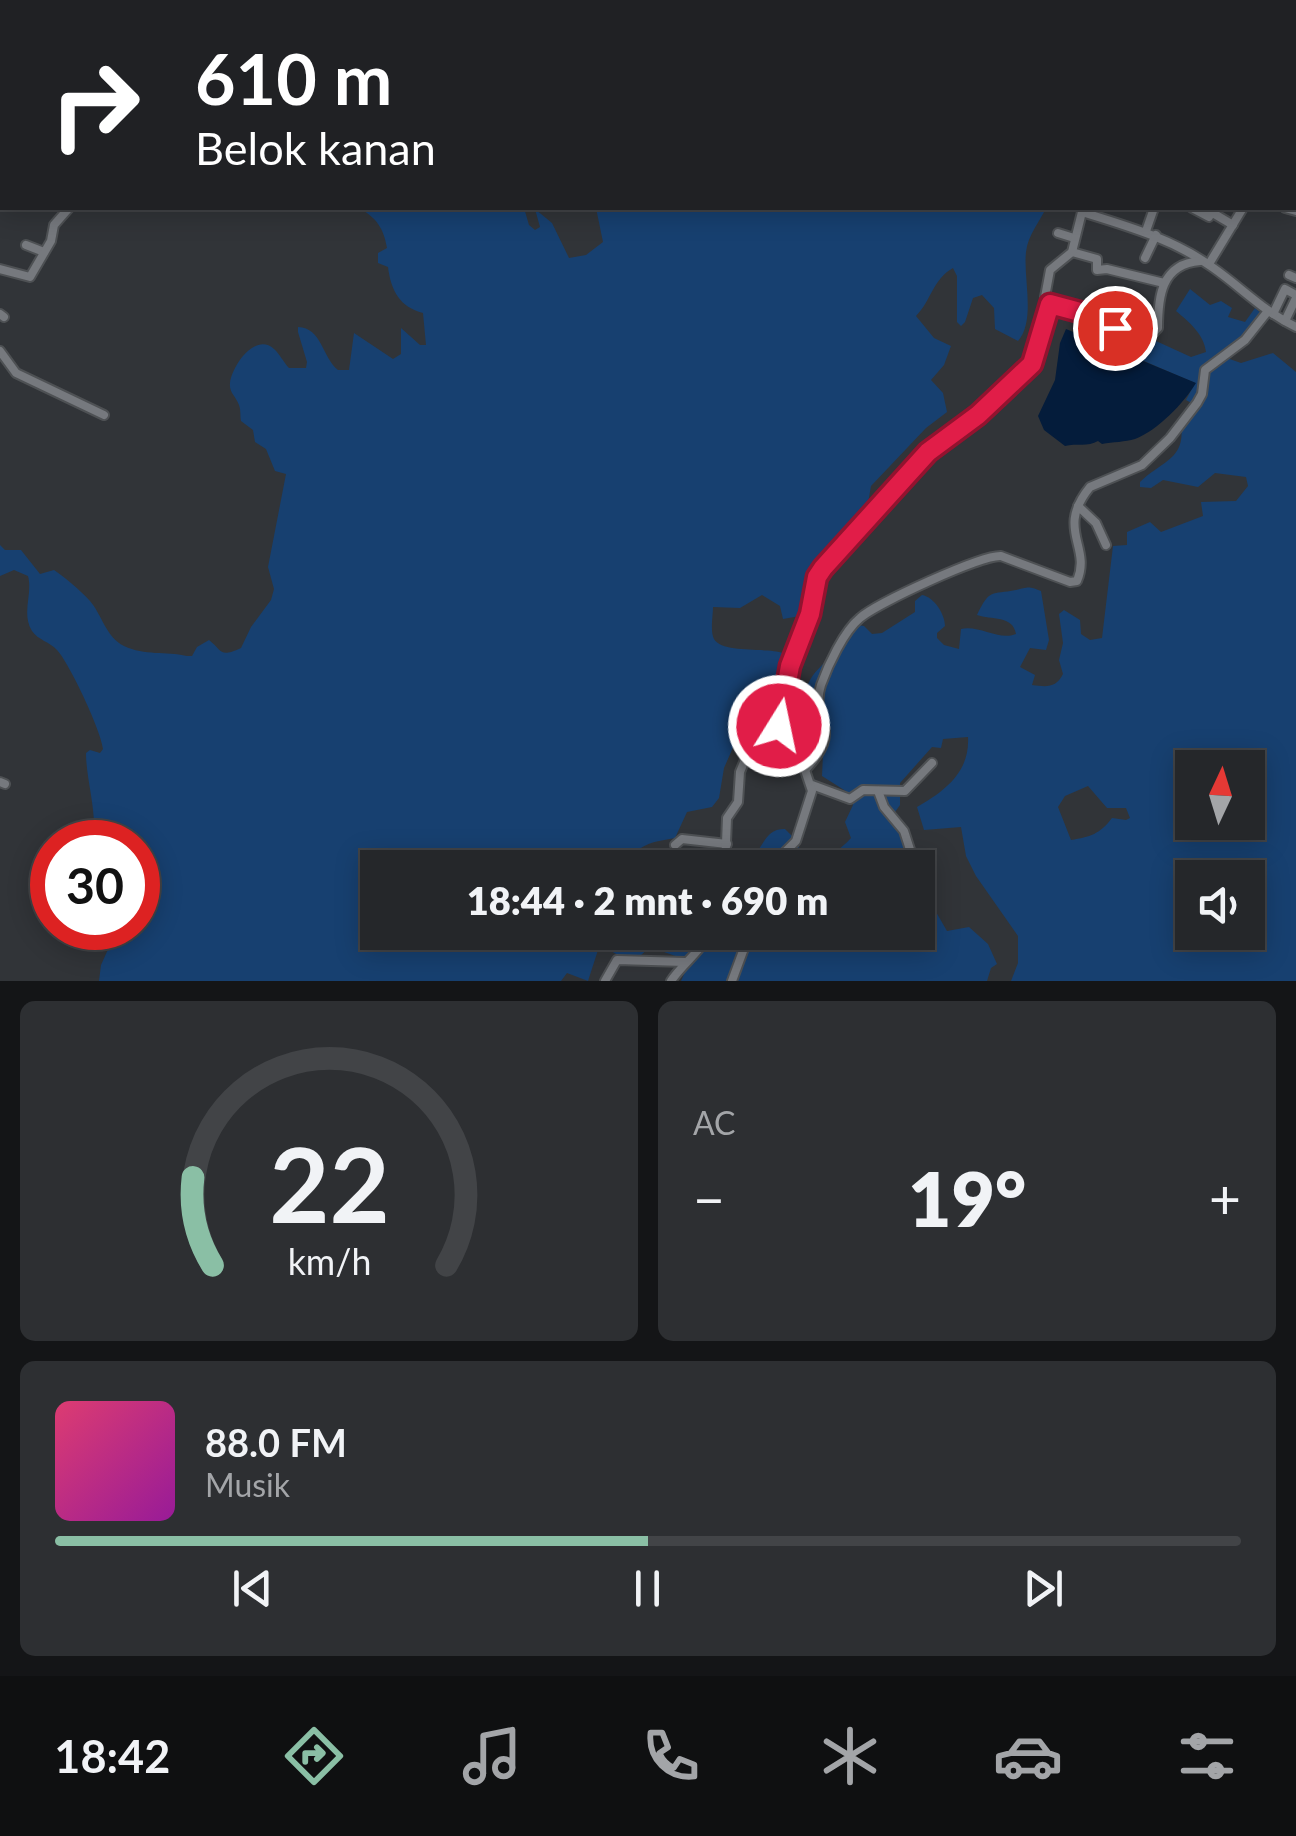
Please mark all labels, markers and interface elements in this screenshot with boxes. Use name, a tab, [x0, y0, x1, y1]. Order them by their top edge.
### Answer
text: 610 m	[195, 36, 392, 120]
icon: right	[30, 40, 160, 170]
text: Belok kanan	[195, 121, 436, 175]
pin	[1073, 286, 1158, 371]
icon: arrive	[1088, 301, 1143, 356]
position arrow	[727, 674, 831, 778]
north arrow	[1175, 750, 1265, 840]
map controls	[1175, 750, 1265, 950]
speed limit sign: 30	[30, 820, 160, 950]
button: sound	[1175, 860, 1265, 950]
text: 18:44 · 2 mnt · 690 m	[467, 877, 828, 923]
text: AC	[693, 1103, 735, 1142]
text: 22	[269, 1120, 389, 1245]
text: 19°	[908, 1153, 1026, 1243]
text: −	[693, 1165, 725, 1231]
text: +	[1209, 1165, 1241, 1231]
text: km/h	[287, 1240, 371, 1283]
text: 88.0 FM	[205, 1419, 347, 1465]
text: Musik	[205, 1465, 290, 1504]
icon: previous	[225, 1561, 280, 1616]
icon: pause	[620, 1561, 675, 1616]
icon: next	[1016, 1561, 1071, 1616]
icon: directions	[279, 1721, 349, 1791]
icon: music	[457, 1721, 527, 1791]
icon: phone	[636, 1721, 706, 1791]
icon: climate	[815, 1721, 885, 1791]
icon: car	[993, 1721, 1063, 1791]
icon: filters	[1172, 1721, 1242, 1791]
text: 18:42	[54, 1729, 170, 1783]

